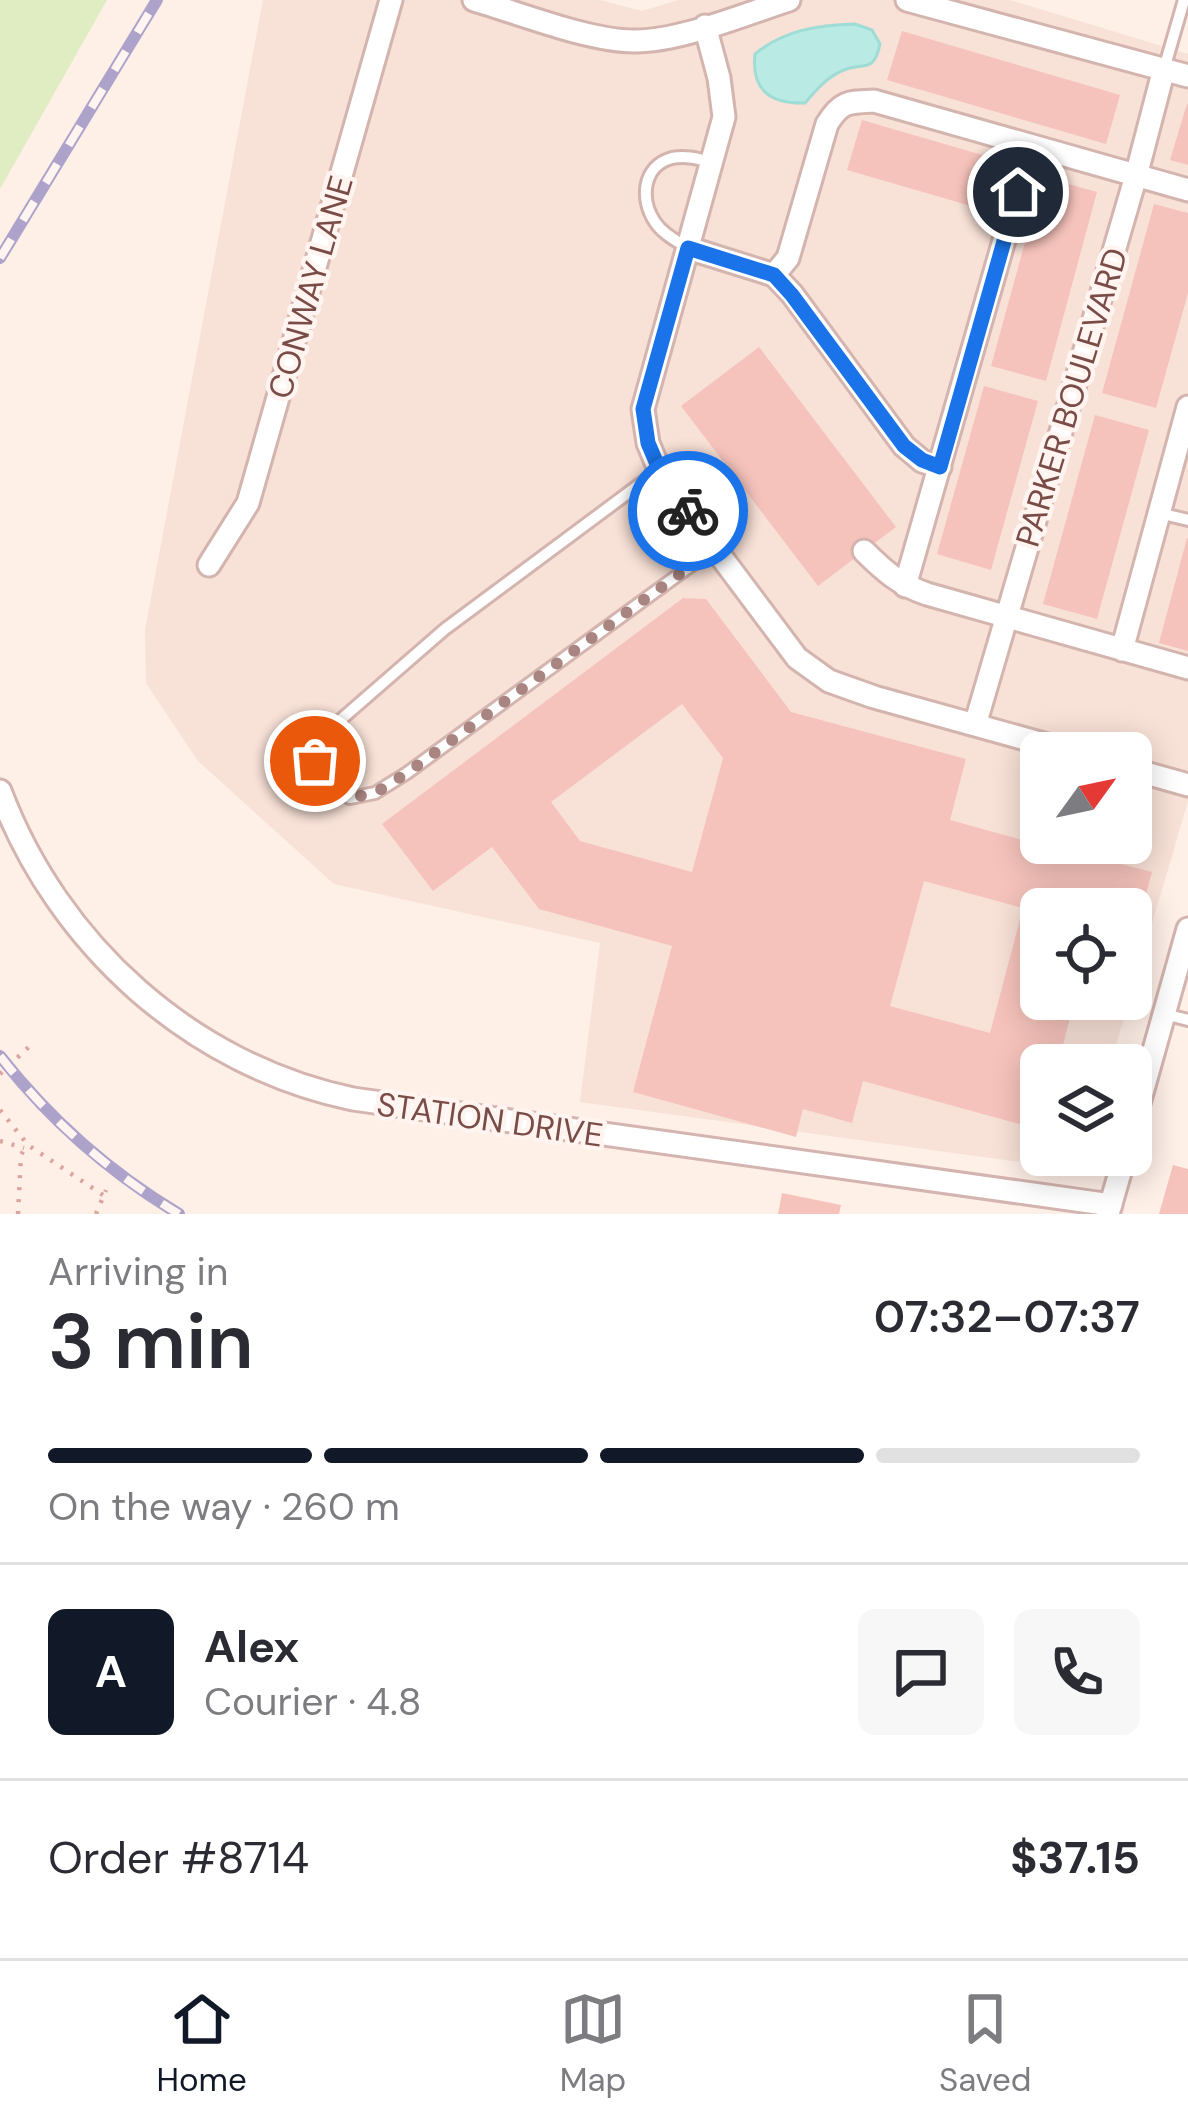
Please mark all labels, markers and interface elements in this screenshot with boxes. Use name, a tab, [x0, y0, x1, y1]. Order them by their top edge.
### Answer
pin	[967, 141, 1069, 243]
icon: home	[985, 159, 1051, 225]
street label: CONWAY LANE	[258, 171, 363, 404]
street label: PARKER BOULEVARD	[1006, 243, 1137, 552]
courier	[628, 451, 748, 571]
icon: bike	[655, 478, 721, 544]
pin	[264, 710, 366, 812]
icon: bag	[282, 728, 348, 794]
north arrow	[1020, 732, 1152, 864]
map controls	[1020, 732, 1152, 1176]
button: locate	[1020, 888, 1152, 1020]
button: layers	[1020, 1044, 1152, 1176]
street label: STATION DRIVE	[374, 1082, 606, 1157]
text: Arriving in	[48, 1246, 228, 1297]
text: 07:32–07:37	[874, 1287, 1140, 1346]
text: 3 min	[48, 1291, 254, 1392]
text: On the way · 260 m	[48, 1481, 400, 1532]
button: chat	[858, 1609, 984, 1735]
button: phone	[1014, 1609, 1140, 1735]
text: Alex	[204, 1617, 299, 1676]
text: A	[95, 1642, 127, 1701]
text: Courier · 4.8	[204, 1676, 421, 1727]
text: Order #8714	[48, 1828, 309, 1887]
text: $37.15	[1010, 1828, 1140, 1887]
tab: Home	[156, 1986, 247, 2101]
tab: Map	[560, 1986, 626, 2101]
tab: Saved	[939, 1986, 1032, 2101]

